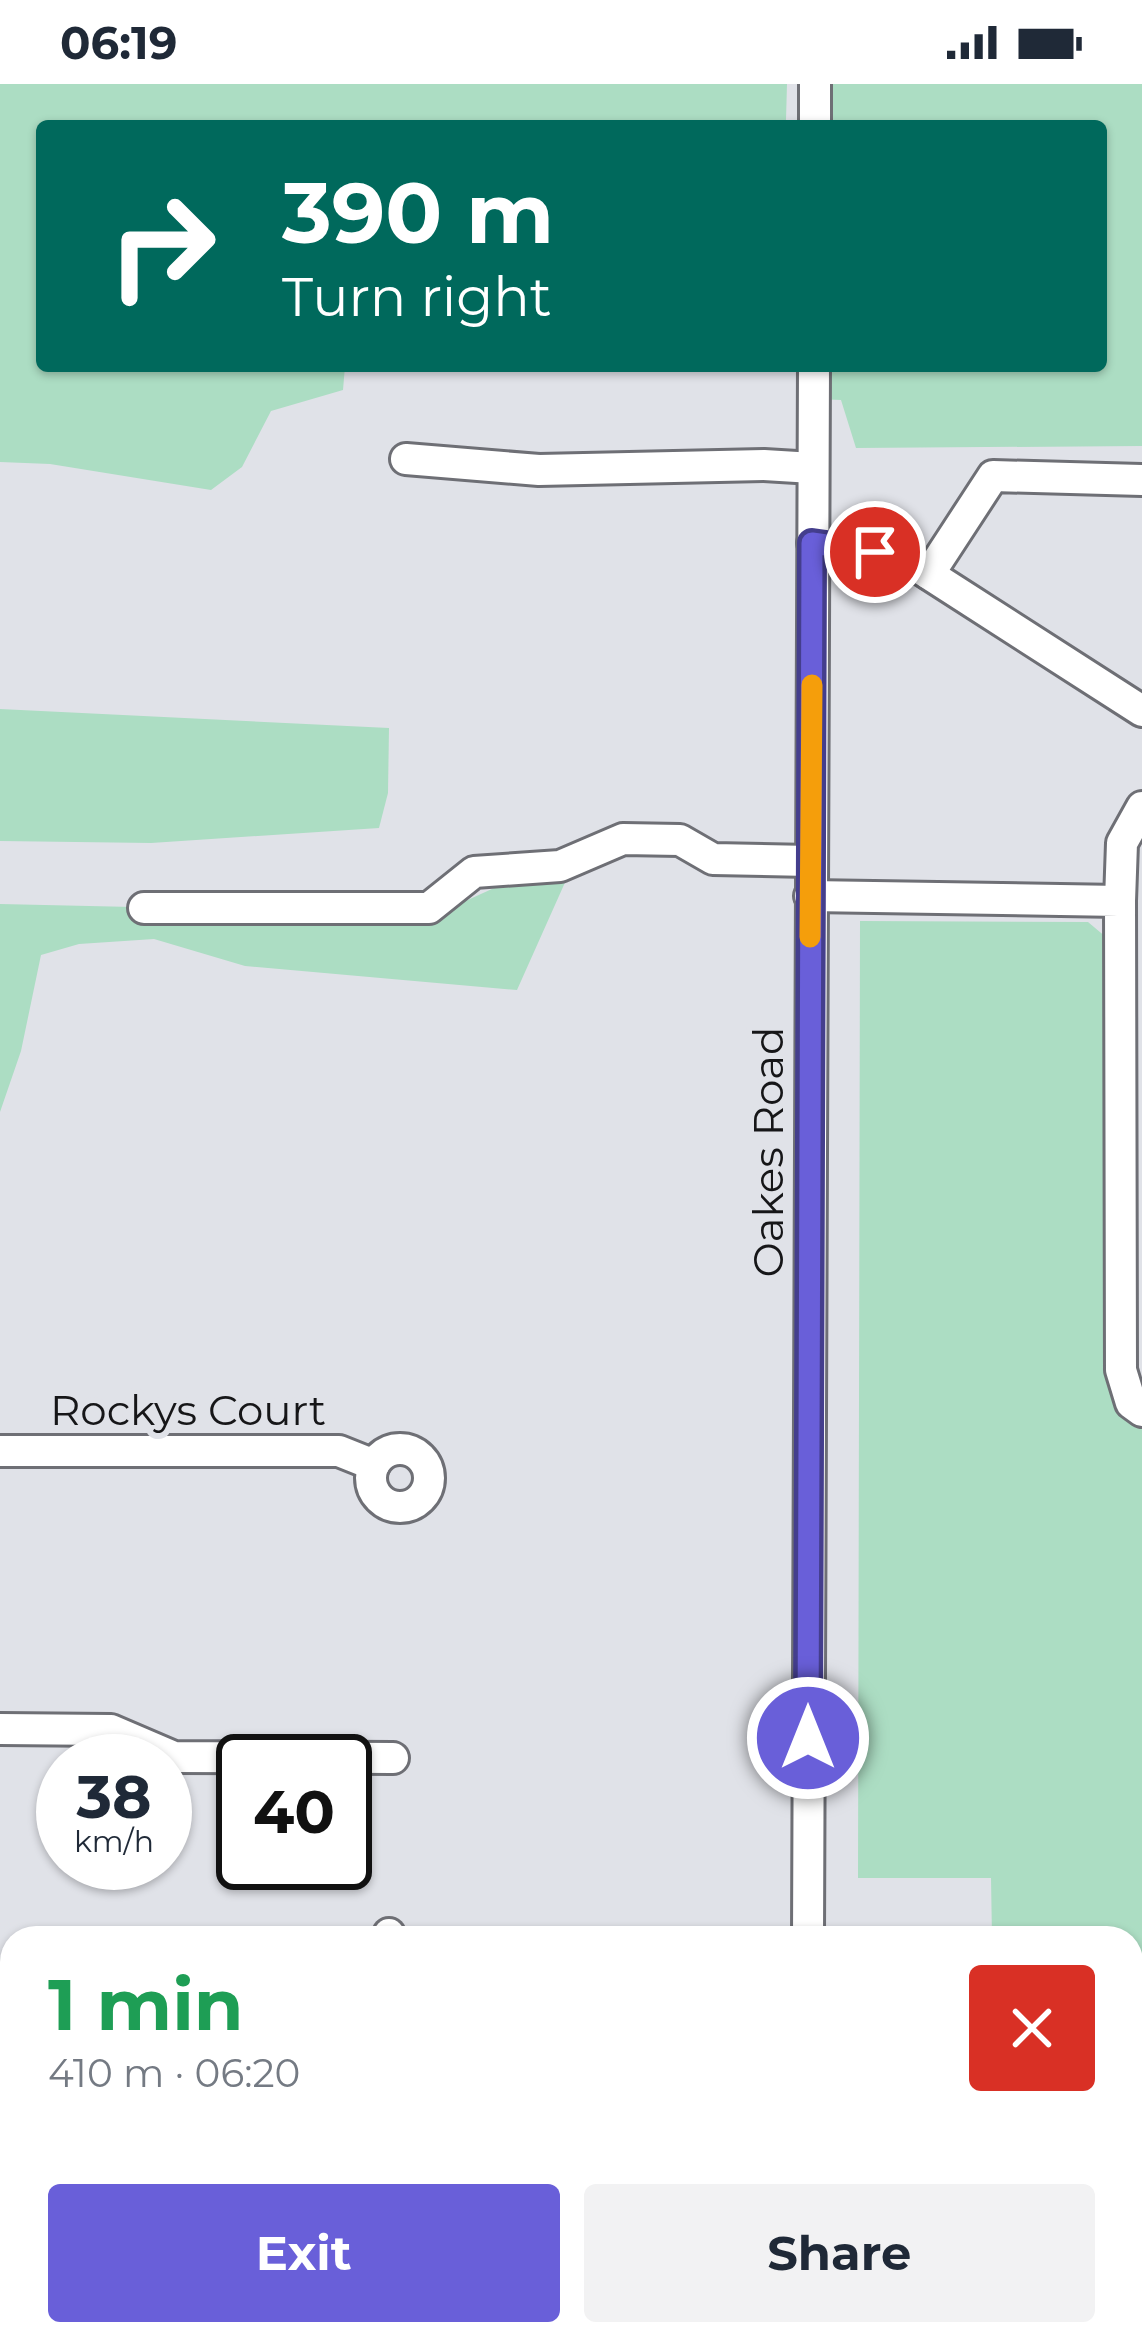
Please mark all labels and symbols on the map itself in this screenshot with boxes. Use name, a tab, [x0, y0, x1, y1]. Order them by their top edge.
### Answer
pin	[824, 501, 926, 603]
street label: Oakes Road	[742, 1027, 794, 1277]
street label: Rockys Court	[50, 1384, 326, 1436]
position arrow	[745, 1675, 871, 1801]
speed limit sign: 40	[216, 1734, 372, 1890]

